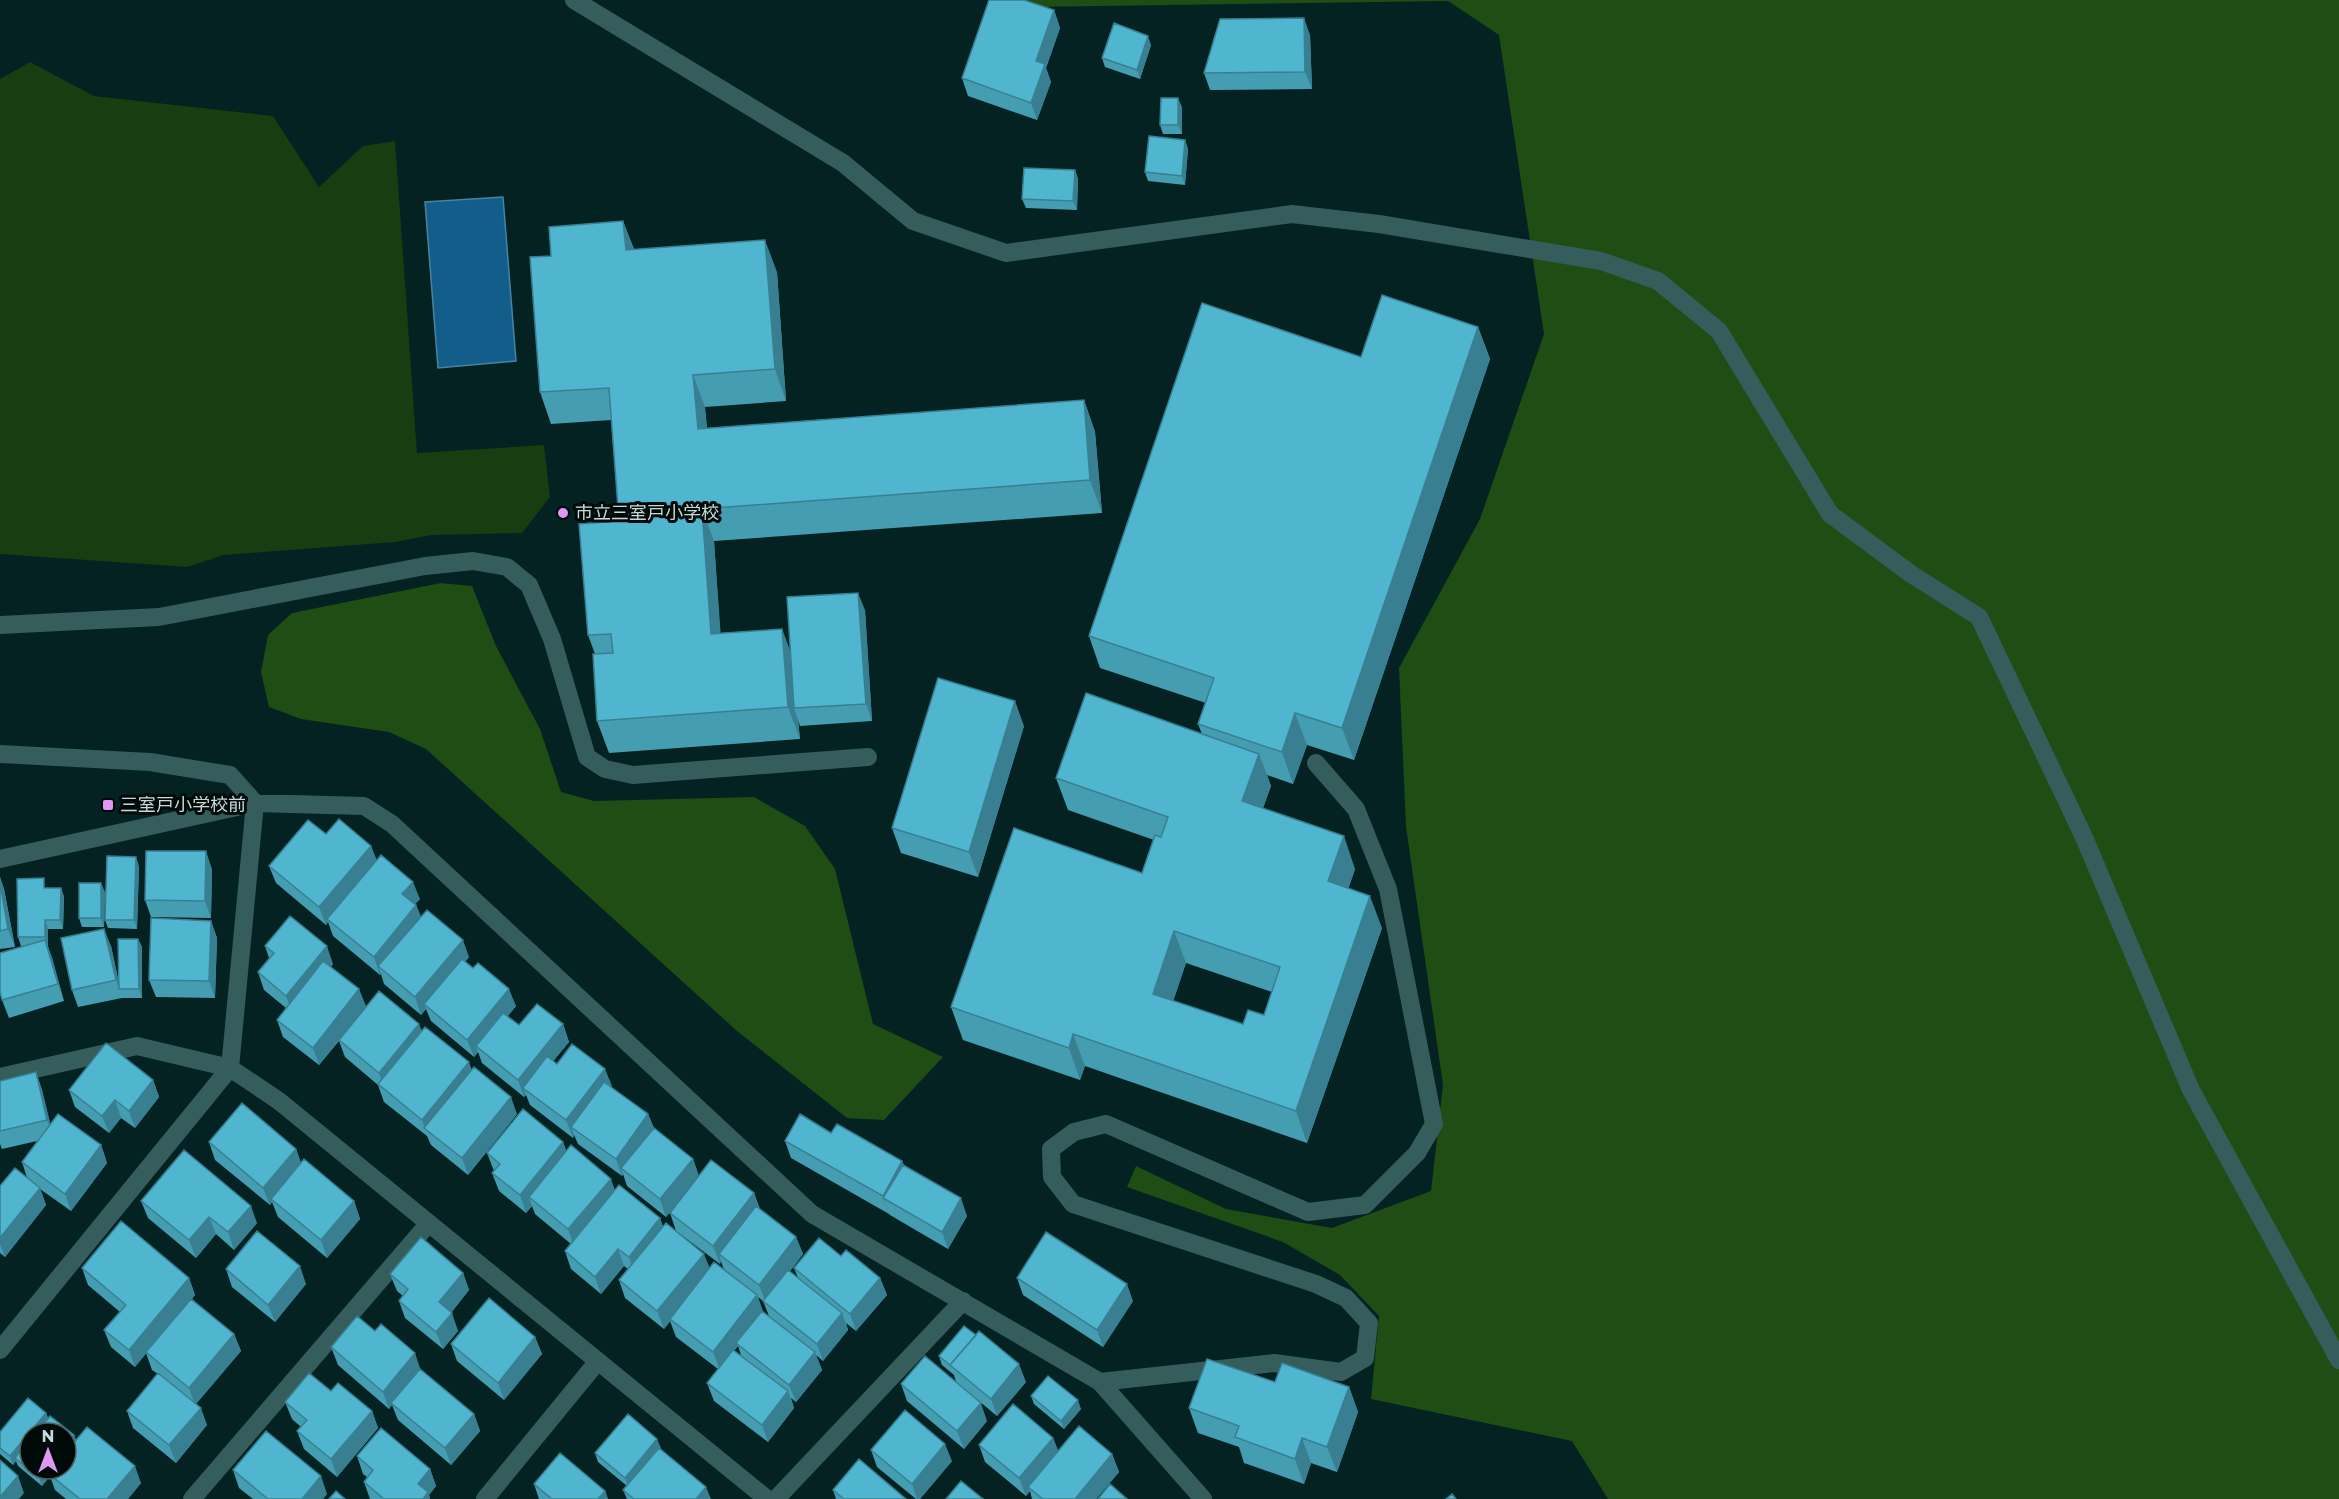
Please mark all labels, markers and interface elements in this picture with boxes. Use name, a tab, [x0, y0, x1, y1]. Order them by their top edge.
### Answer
place label: 市立三室戸小学校	[575, 502, 719, 524]
marker: 市立三室戸小学校	[556, 506, 570, 520]
place label: 三室戸小学校前	[120, 794, 246, 816]
marker: 三室戸小学校前	[101, 798, 115, 812]
north arrow	[18, 1421, 78, 1481]
text: N	[42, 1427, 54, 1446]

